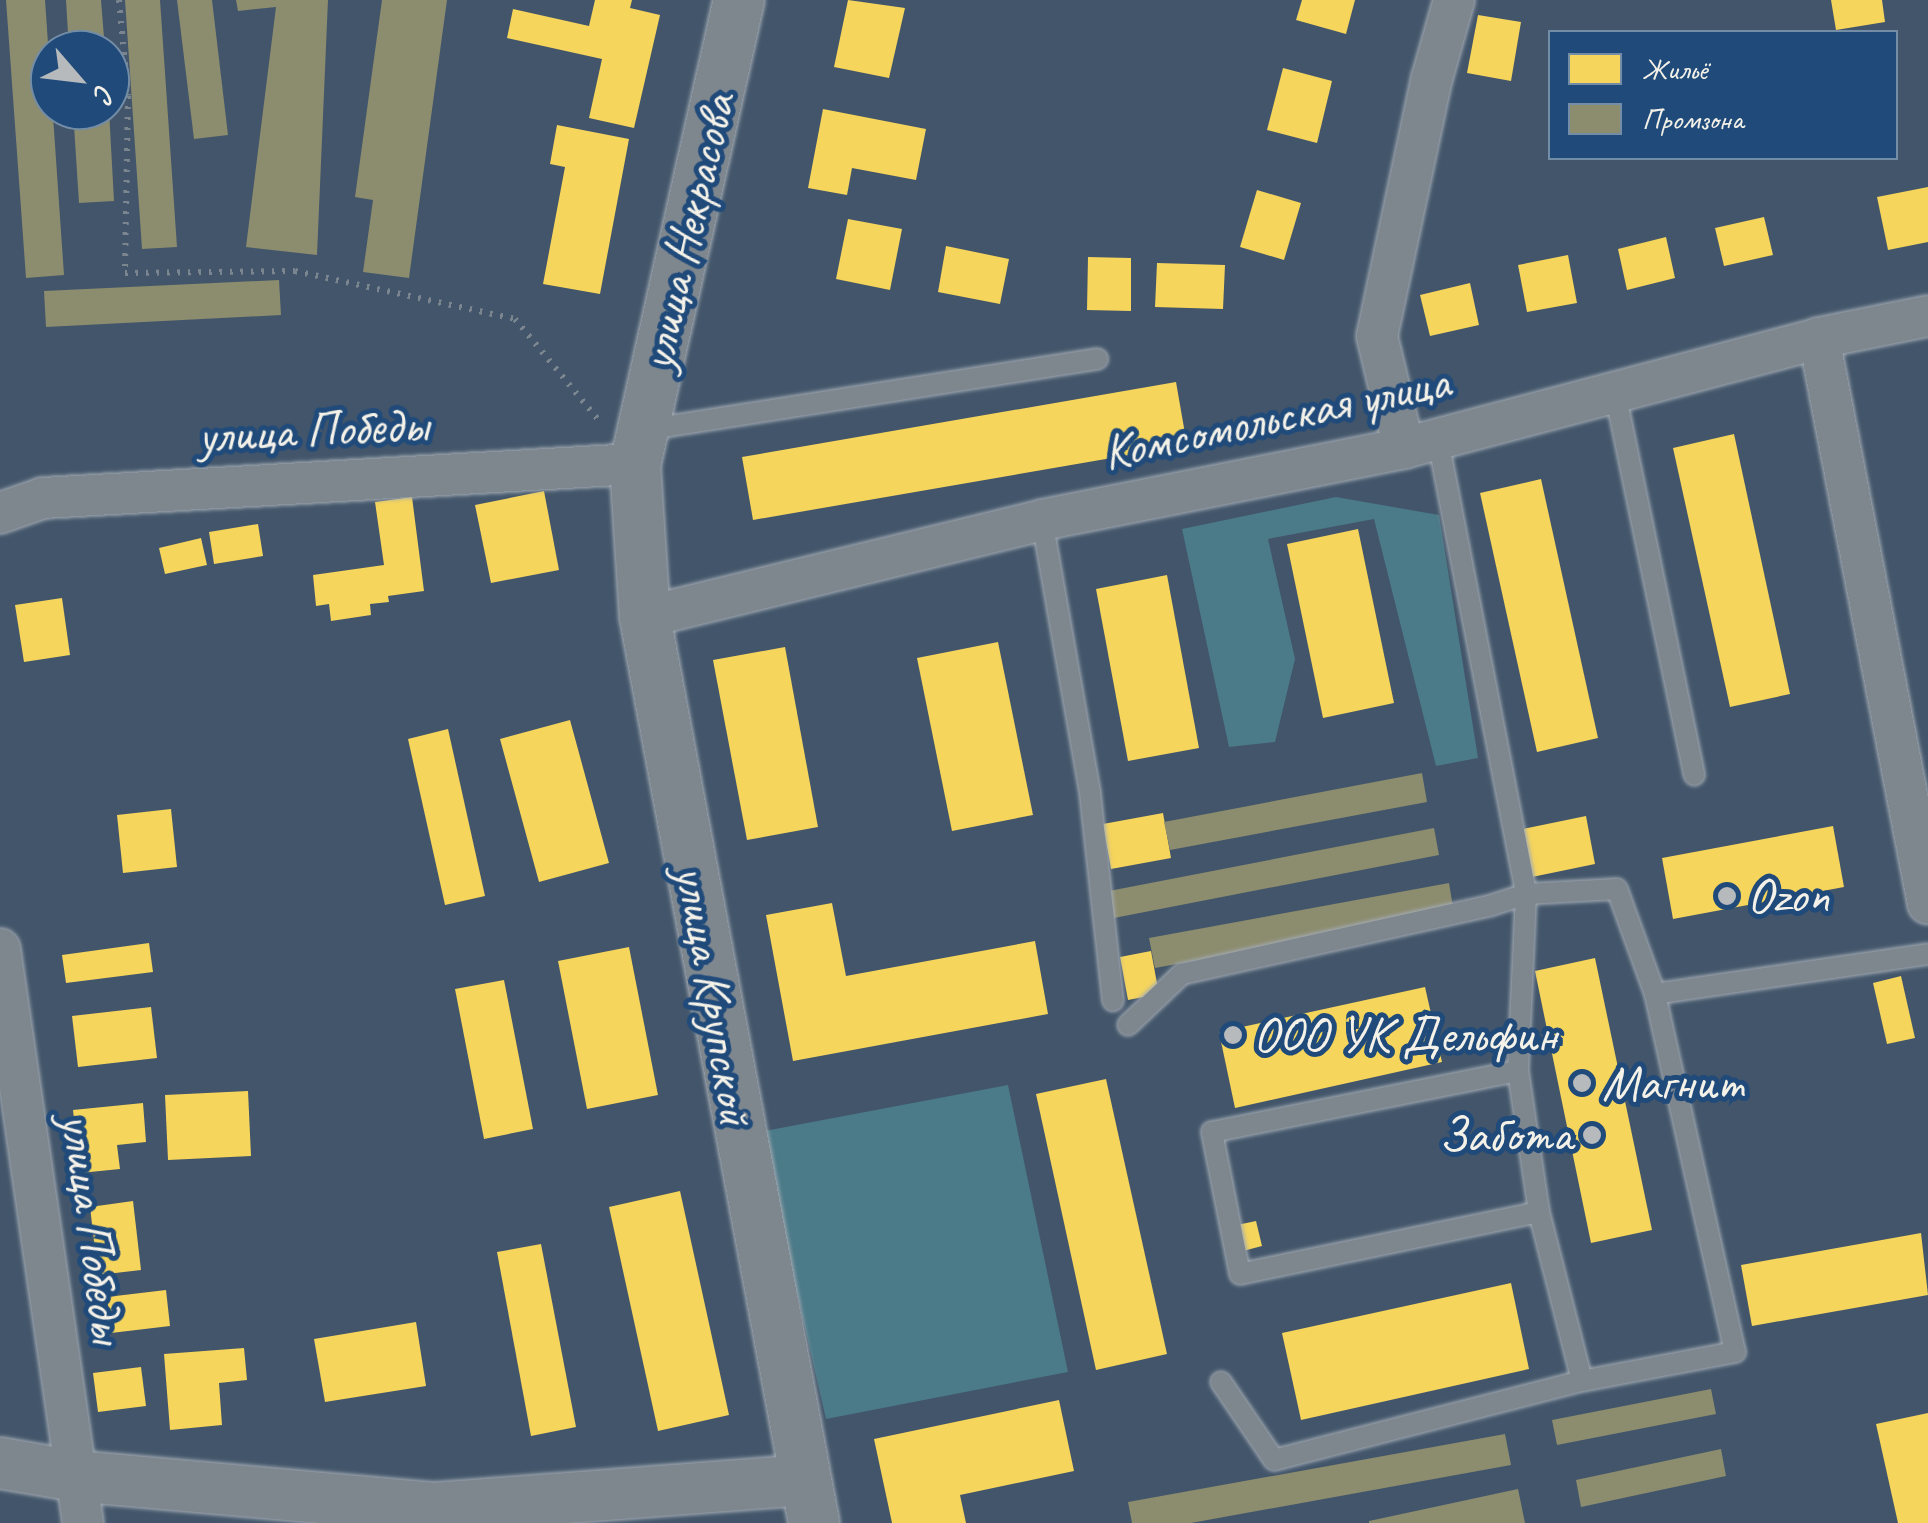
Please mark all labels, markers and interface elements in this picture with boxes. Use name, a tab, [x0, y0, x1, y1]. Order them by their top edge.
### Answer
north arrow	[30, 30, 130, 130]
legend	[1548, 30, 1898, 160]
text: Жильё	[1642, 50, 1707, 88]
text: С	[86, 79, 124, 108]
street label: улица Некрасова	[626, 87, 748, 377]
text: Промзона	[1642, 100, 1743, 138]
street label: Комсомольская улица	[1095, 350, 1457, 484]
street label: улица Победы	[197, 394, 429, 466]
street label: улица Крупской	[662, 860, 766, 1130]
place label: Ozon	[1747, 866, 1829, 926]
marker: Ozon	[1716, 885, 1738, 907]
place label: ООО УК Дельфин	[1253, 1005, 1557, 1065]
marker: ООО УК Дельфин	[1222, 1024, 1244, 1046]
place label: Магнит	[1602, 1053, 1744, 1113]
marker: Магнит	[1571, 1072, 1593, 1094]
place label: Забота	[1439, 1105, 1572, 1165]
street label: улица Победы	[47, 1110, 139, 1346]
marker: Забота	[1581, 1124, 1603, 1146]

